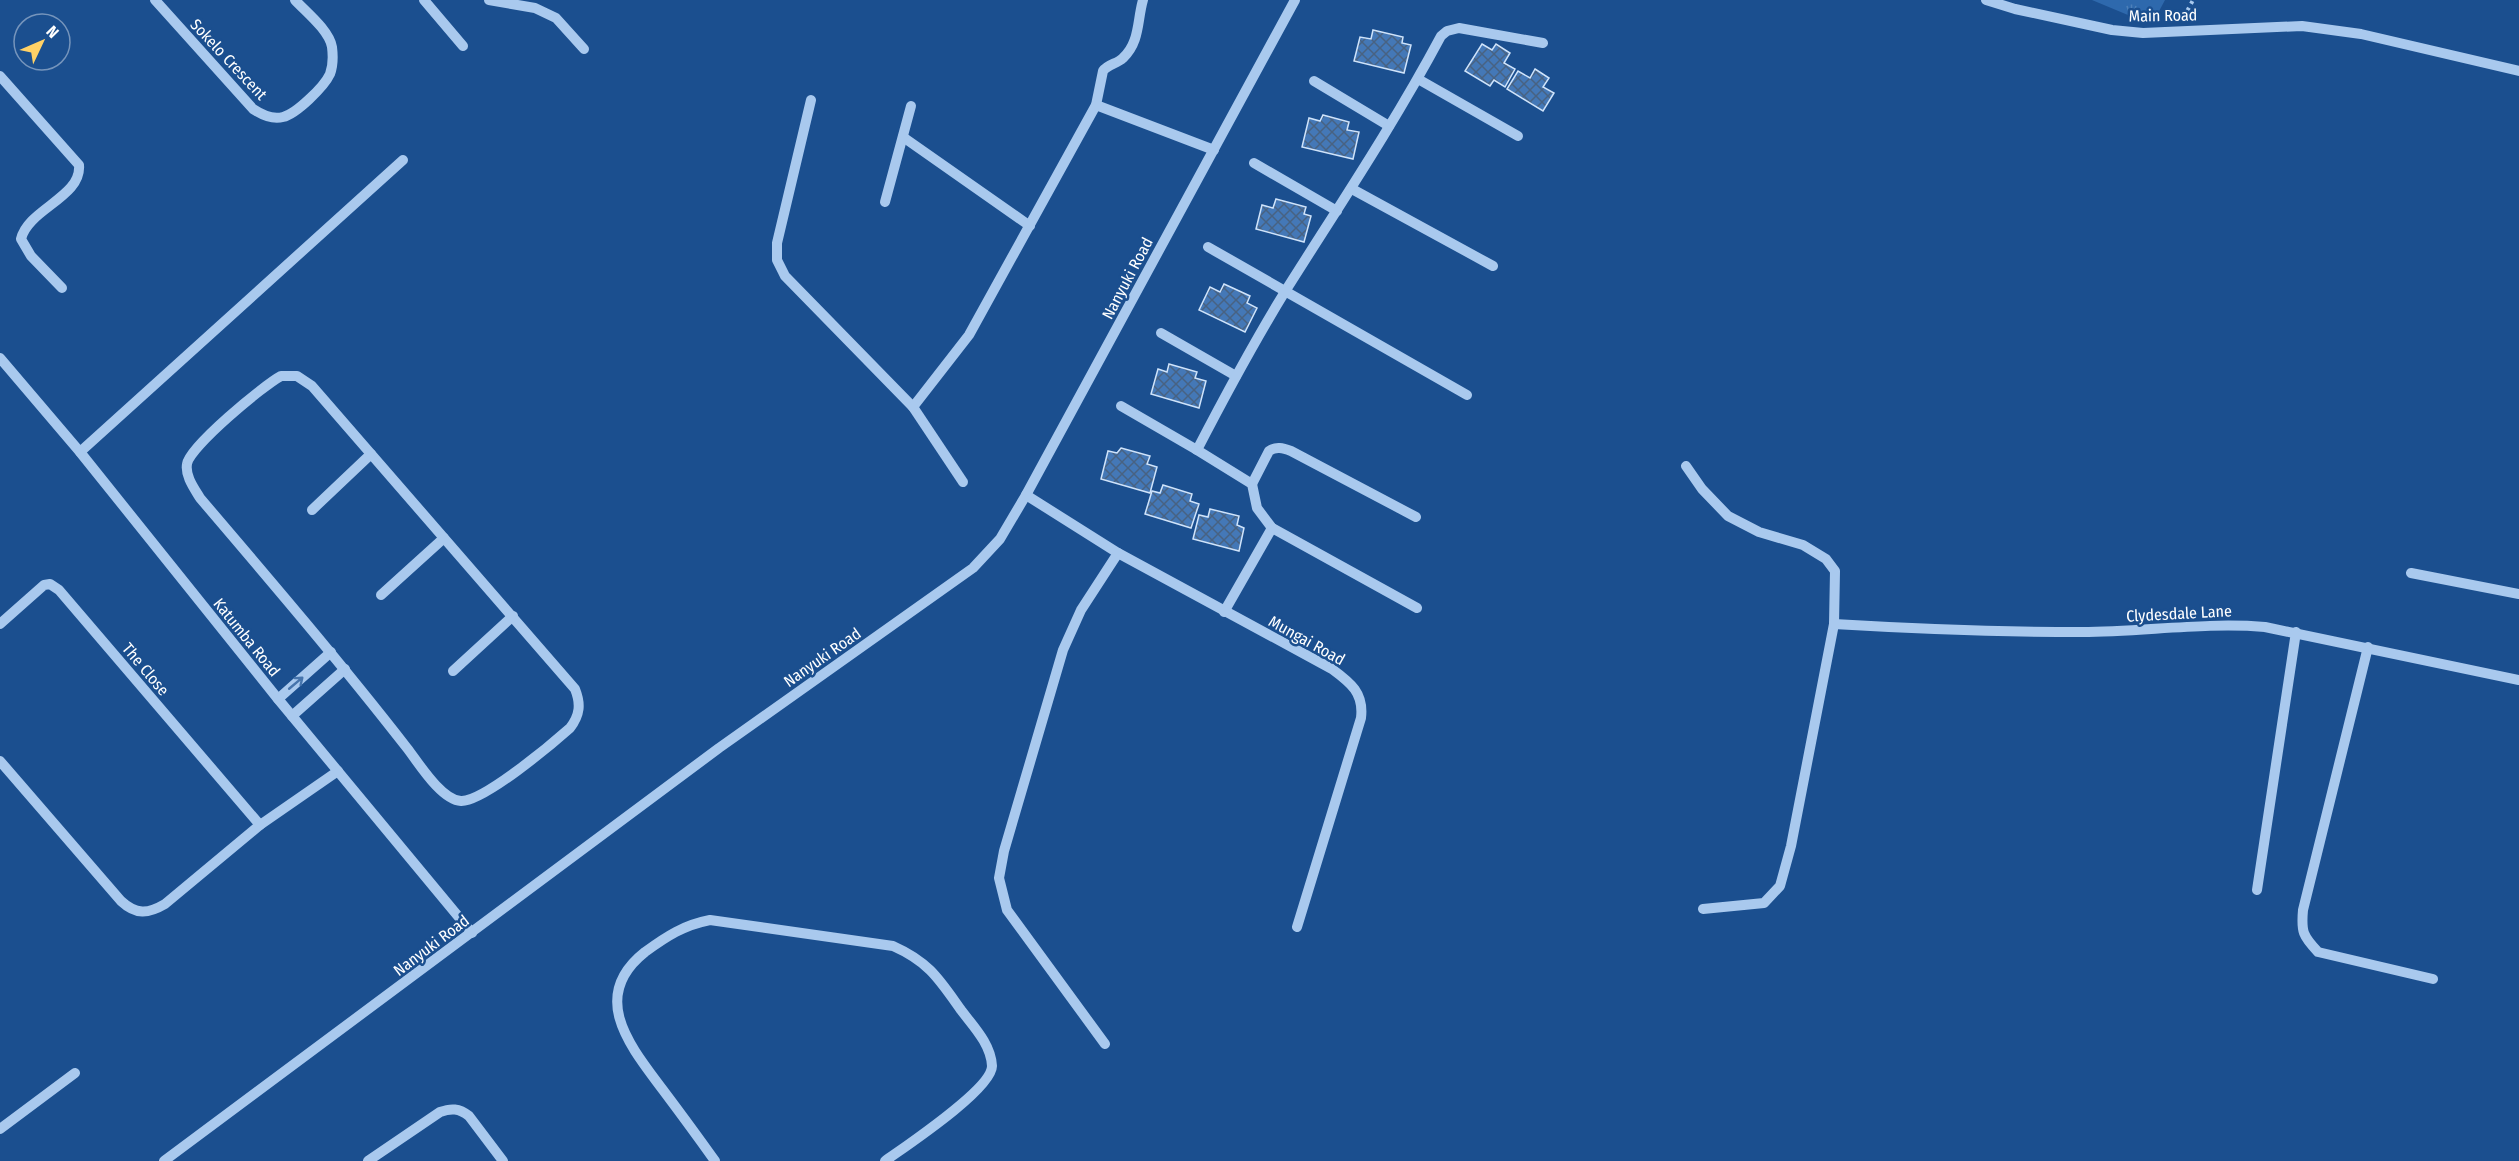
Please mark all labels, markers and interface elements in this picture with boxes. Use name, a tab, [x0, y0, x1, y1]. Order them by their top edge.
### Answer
street label: Main Road	[2129, 5, 2197, 26]
north arrow	[12, 12, 72, 72]
street label: Sokelo Crescent	[186, 15, 271, 104]
text: N	[42, 22, 63, 42]
street label: Nanyuki Road	[1098, 234, 1157, 322]
street label: Katumba Road	[209, 594, 284, 680]
street label: Clydesdale Lane	[2126, 601, 2232, 626]
street label: Mungai Road	[1265, 612, 1348, 669]
street label: Nanyuki Road	[780, 624, 865, 691]
street label: The Close	[118, 639, 173, 700]
one-way arrow	[288, 676, 303, 690]
street label: Nanyuki Road	[390, 911, 473, 980]

